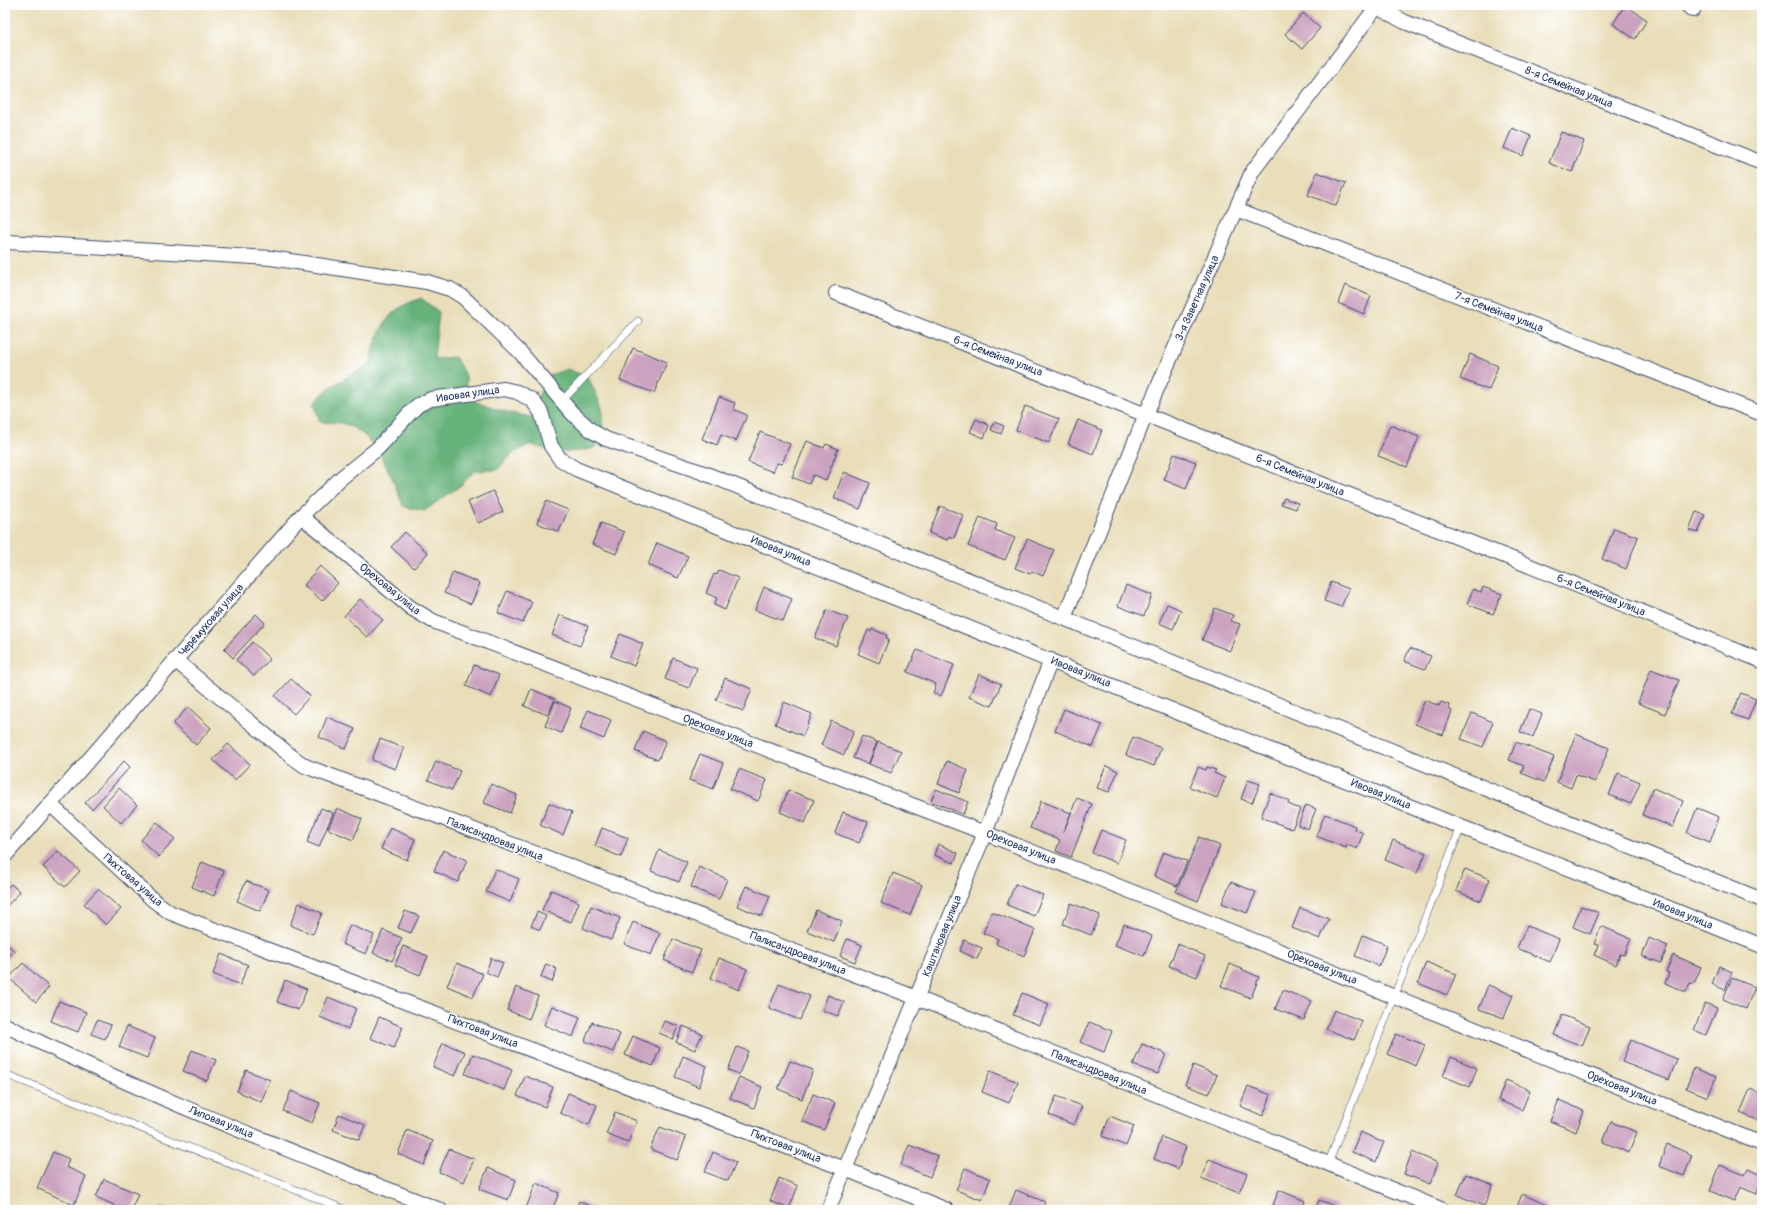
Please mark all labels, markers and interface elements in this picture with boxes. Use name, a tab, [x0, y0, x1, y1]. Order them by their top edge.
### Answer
street label: 8-я Семейная улица	[1523, 63, 1615, 111]
street label: 3-я Заветная улица	[1172, 253, 1222, 343]
street label: 7-я Семейная улица	[1453, 289, 1545, 335]
street label: 6-я Семейная улица	[952, 333, 1044, 379]
street label: Ивовая улица	[436, 383, 500, 405]
street label: 6-я Семейная улица	[1254, 451, 1346, 499]
street label: Ивовая улица	[749, 533, 813, 569]
street label: Ореховая улица	[357, 561, 423, 617]
street label: 6-я Семейная улица	[1555, 571, 1647, 619]
street label: Черёмуховая улица	[176, 581, 246, 659]
street label: Ивовая улица	[1049, 654, 1113, 690]
street label: Ореховая улица	[681, 712, 755, 750]
street label: Ивовая улица	[1349, 776, 1413, 812]
street label: Палисандровая улица	[445, 815, 545, 863]
street label: Ореховая улица	[984, 827, 1058, 867]
street label: Пихтовая улица	[101, 851, 165, 909]
street label: Каштановая улица	[920, 893, 964, 979]
street label: Ивовая улица	[1651, 896, 1715, 932]
street label: Палисандровая улица	[748, 929, 848, 977]
street label: Ореховая улица	[1285, 947, 1359, 987]
street label: Пихтовая улица	[446, 1012, 520, 1050]
street label: Палисандровая улица	[1049, 1047, 1149, 1097]
street label: Ореховая улица	[1585, 1068, 1659, 1108]
street label: Липовая улица	[186, 1103, 255, 1141]
street label: Пихтовая улица	[749, 1127, 823, 1165]

